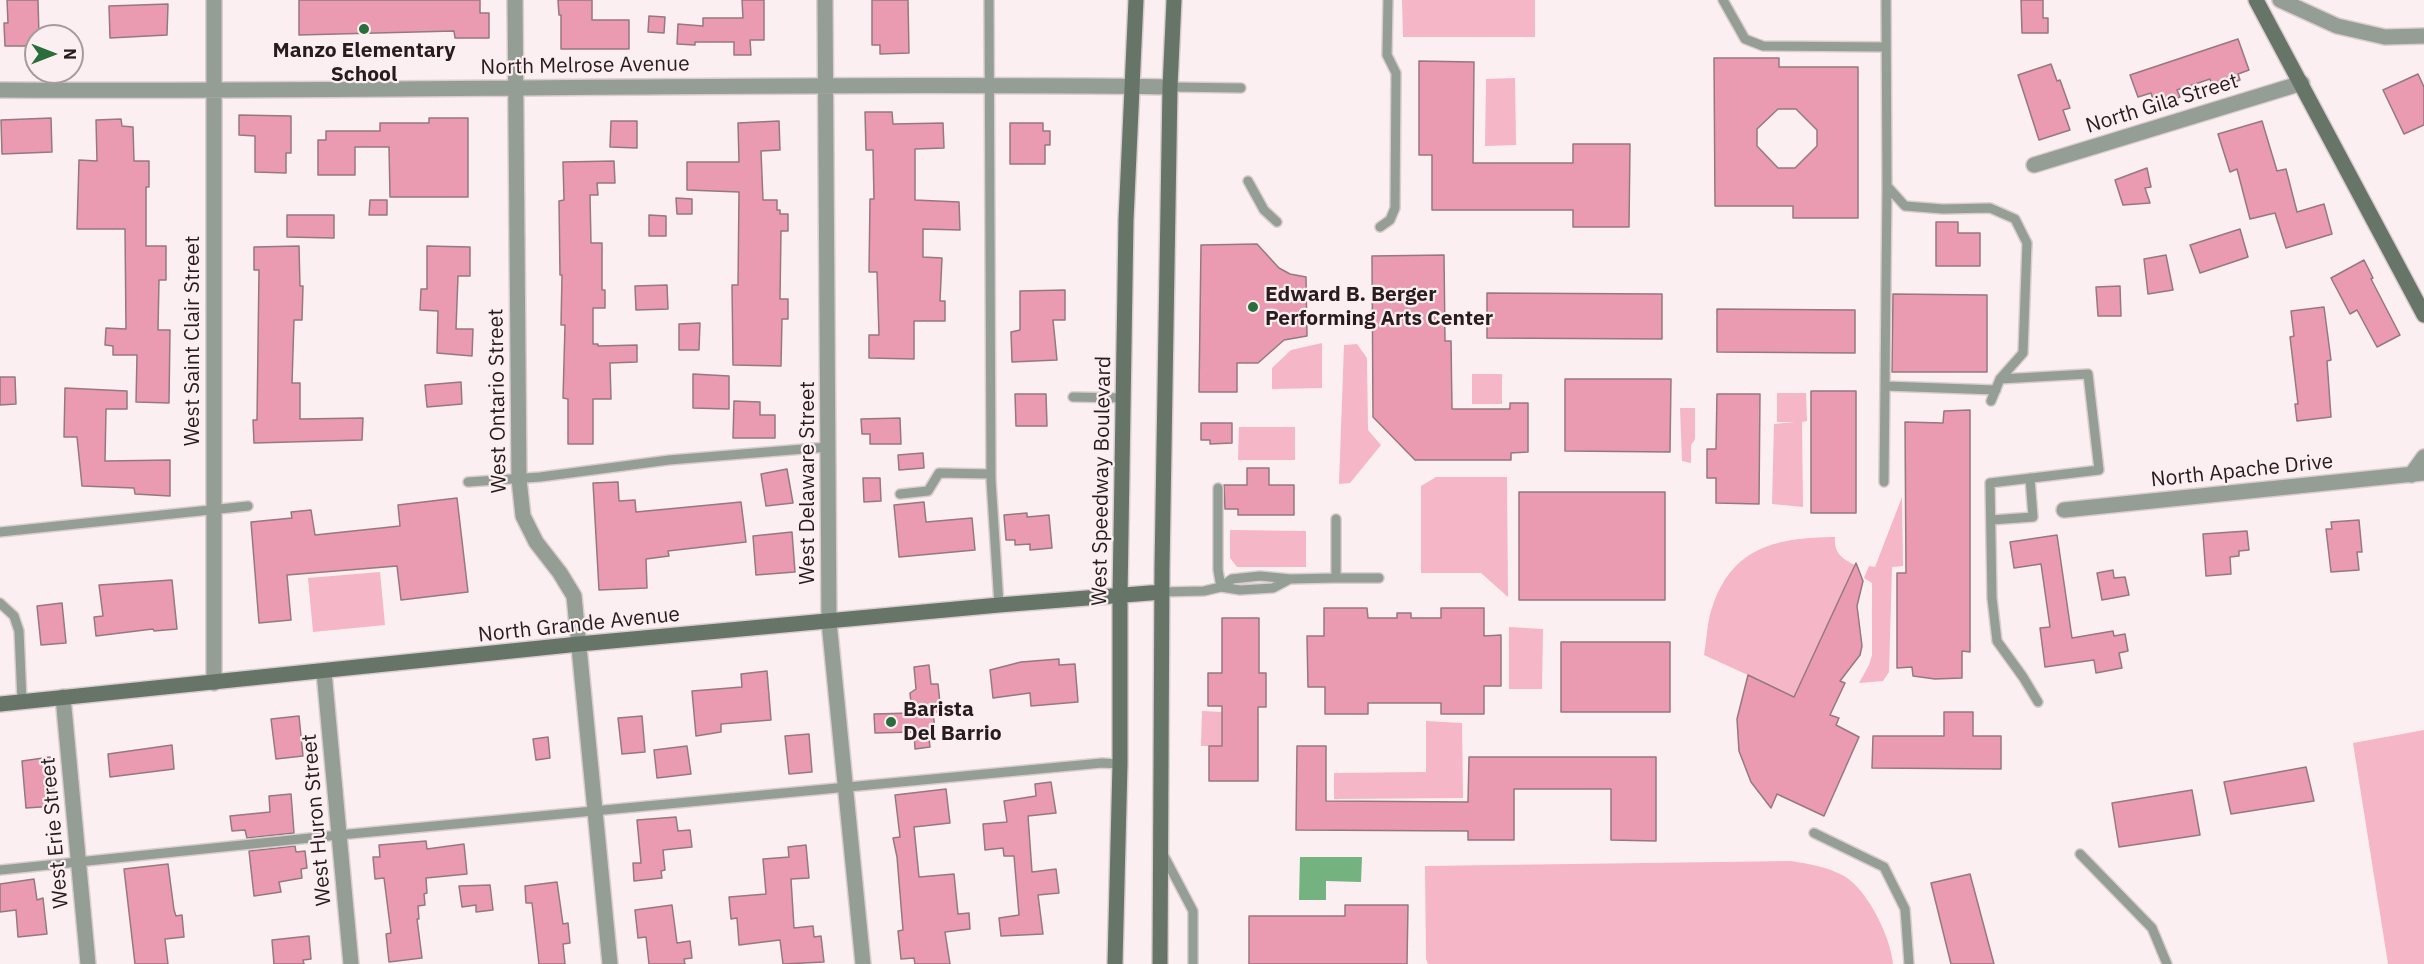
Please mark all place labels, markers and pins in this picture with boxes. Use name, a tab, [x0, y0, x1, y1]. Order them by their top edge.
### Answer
marker: Manzo Elementary School	[357, 22, 371, 36]
place label: Manzo Elementary School	[273, 38, 455, 88]
place label: Edward B. Berger Performing Arts Center	[1265, 282, 1493, 332]
marker: Edward B. Berger Performing Arts Center	[1246, 300, 1260, 314]
place label: Barista Del Barrio	[903, 697, 1002, 747]
marker: Barista Del Barrio	[884, 715, 898, 729]

